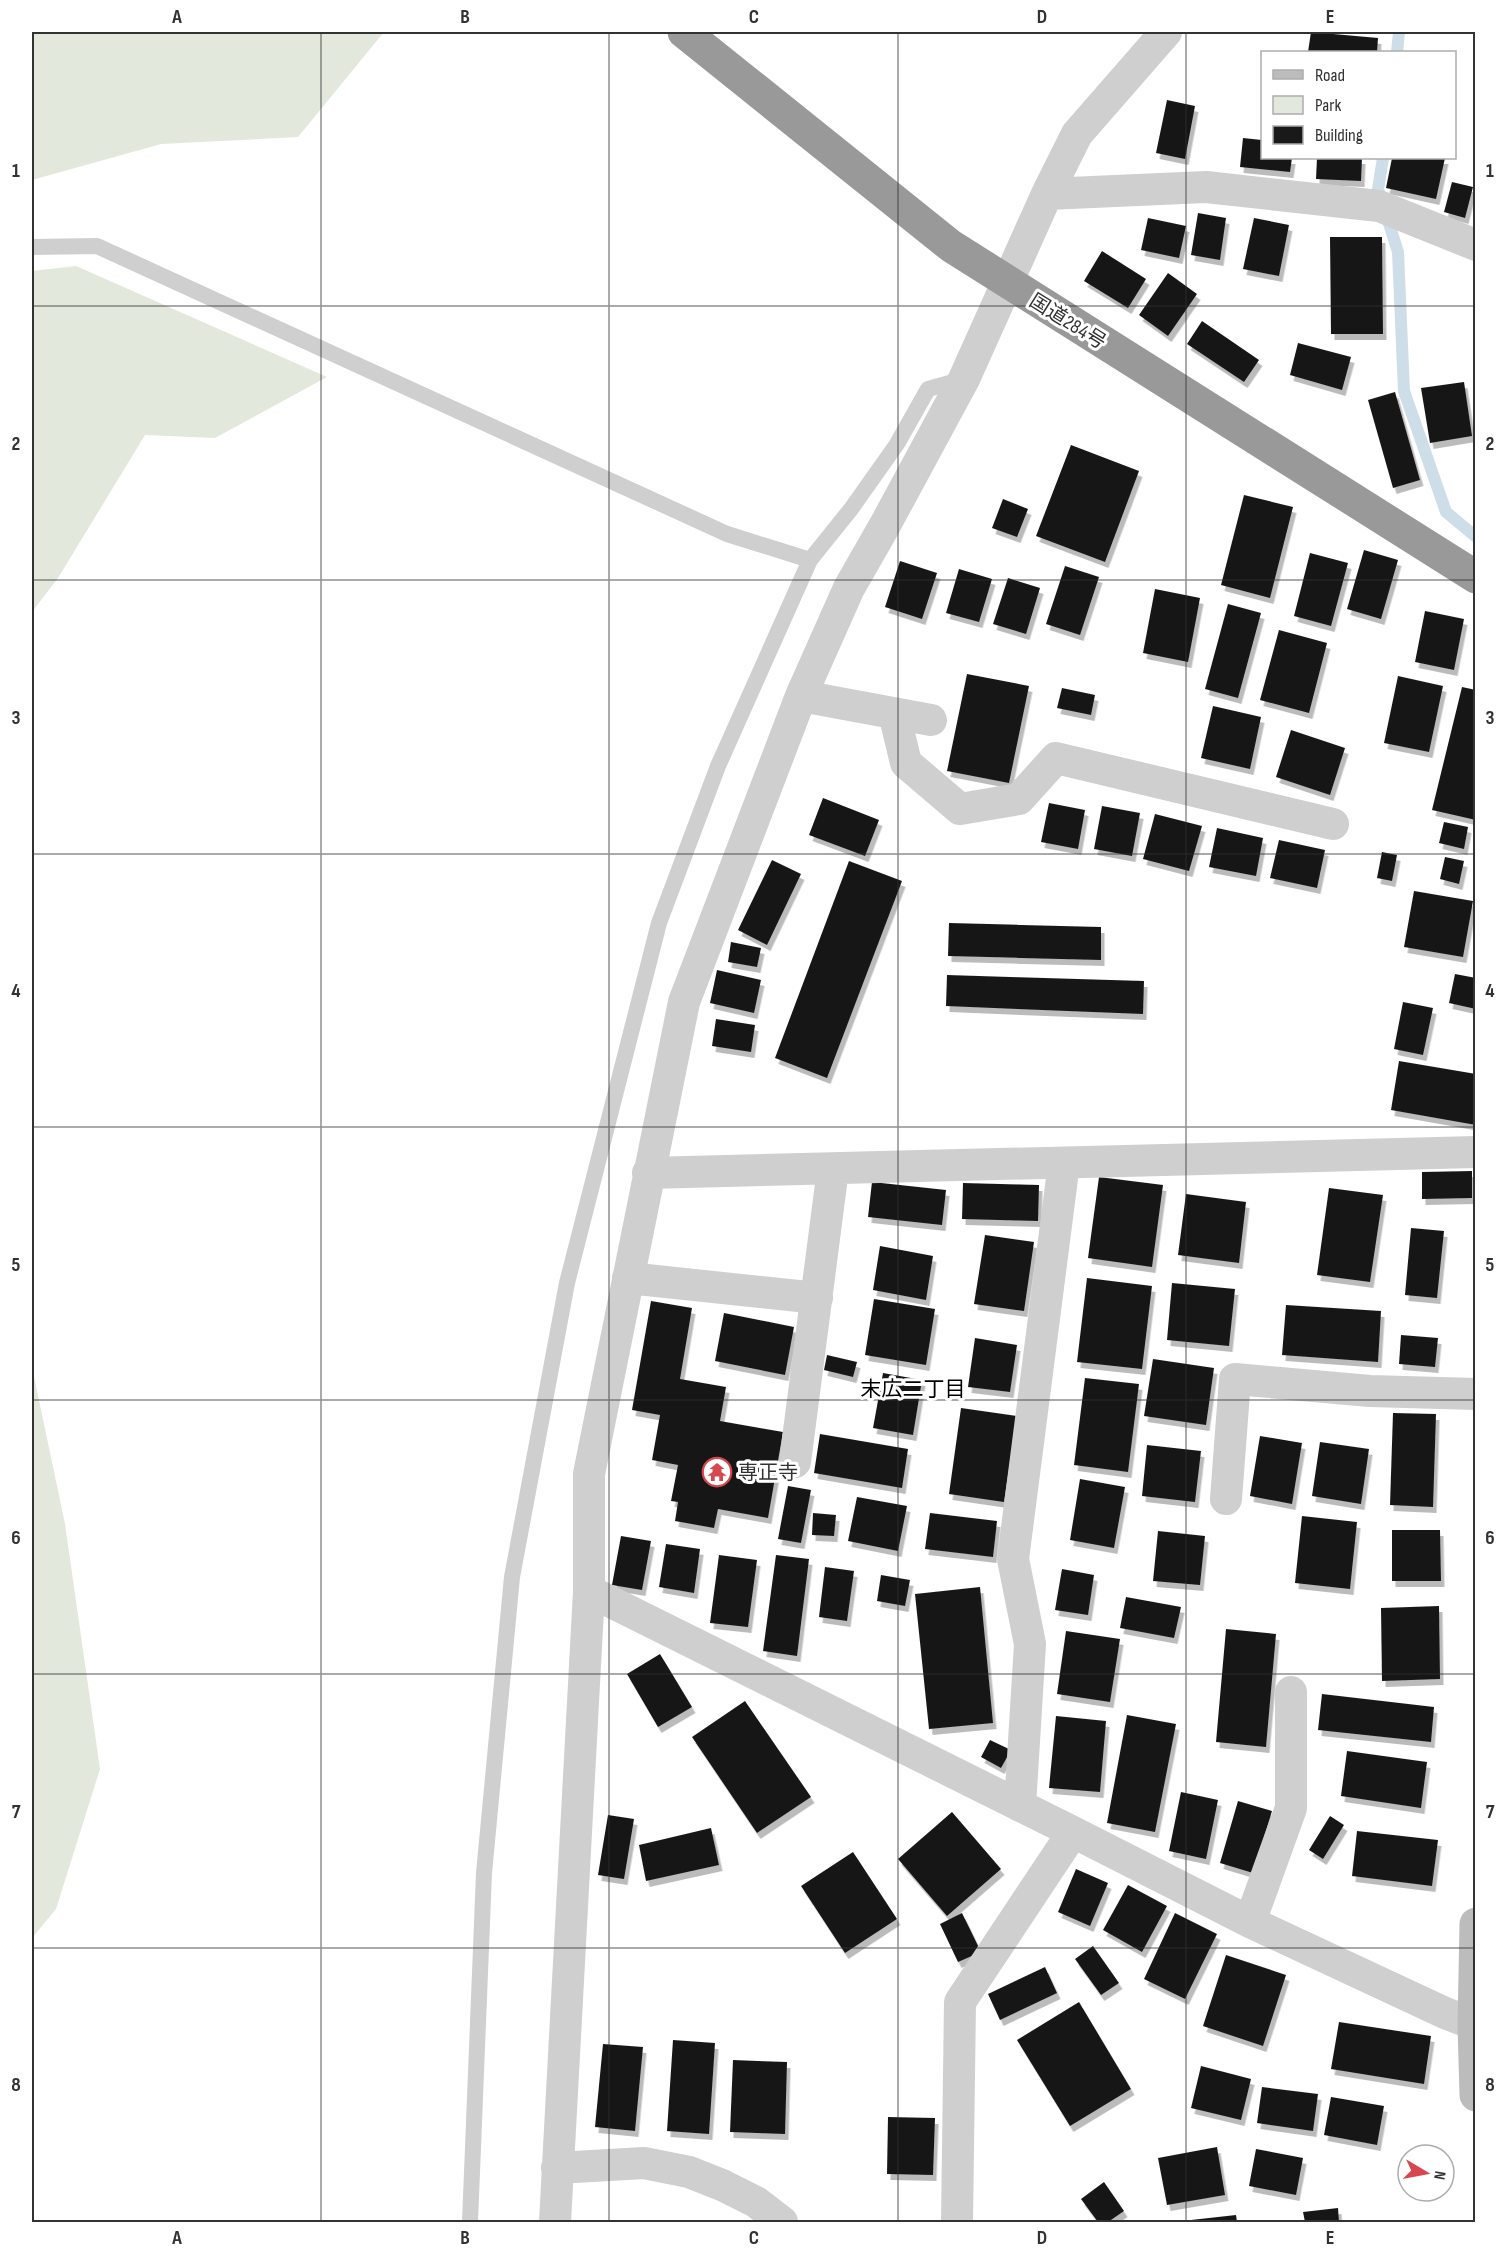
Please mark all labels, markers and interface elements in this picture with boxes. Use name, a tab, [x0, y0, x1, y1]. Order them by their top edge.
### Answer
text: A	[171, 5, 182, 29]
text: B	[460, 5, 470, 29]
text: C	[749, 5, 759, 29]
text: D	[1037, 5, 1047, 29]
text: E	[1326, 5, 1334, 29]
legend	[1261, 51, 1456, 159]
text: Road	[1315, 65, 1345, 86]
text: Park	[1315, 95, 1341, 116]
text: Building	[1315, 125, 1363, 146]
text: 1	[12, 159, 20, 183]
text: 1	[1486, 159, 1494, 183]
street label: 国道284号	[1025, 289, 1110, 355]
text: 2	[12, 432, 20, 456]
text: 2	[1486, 432, 1494, 456]
text: 3	[12, 706, 21, 730]
text: 3	[1486, 706, 1495, 730]
text: 4	[11, 979, 21, 1003]
text: 4	[1485, 979, 1495, 1003]
text: 5	[12, 1253, 21, 1277]
text: 5	[1486, 1253, 1495, 1277]
district label: 末広二丁目	[861, 1377, 966, 1402]
temple icon: 専正寺	[701, 1456, 733, 1488]
place label: 専正寺	[738, 1461, 798, 1485]
text: 6	[11, 1526, 21, 1550]
text: 6	[1485, 1526, 1495, 1550]
text: 7	[12, 1800, 21, 1824]
text: 7	[1486, 1800, 1495, 1824]
text: 8	[11, 2073, 21, 2097]
text: 8	[1485, 2073, 1495, 2097]
north arrow	[1396, 2143, 1456, 2203]
text: N	[1429, 2169, 1449, 2181]
text: A	[171, 2226, 182, 2250]
text: B	[460, 2226, 470, 2250]
text: C	[749, 2226, 759, 2250]
text: D	[1037, 2226, 1047, 2250]
text: E	[1326, 2226, 1334, 2250]

